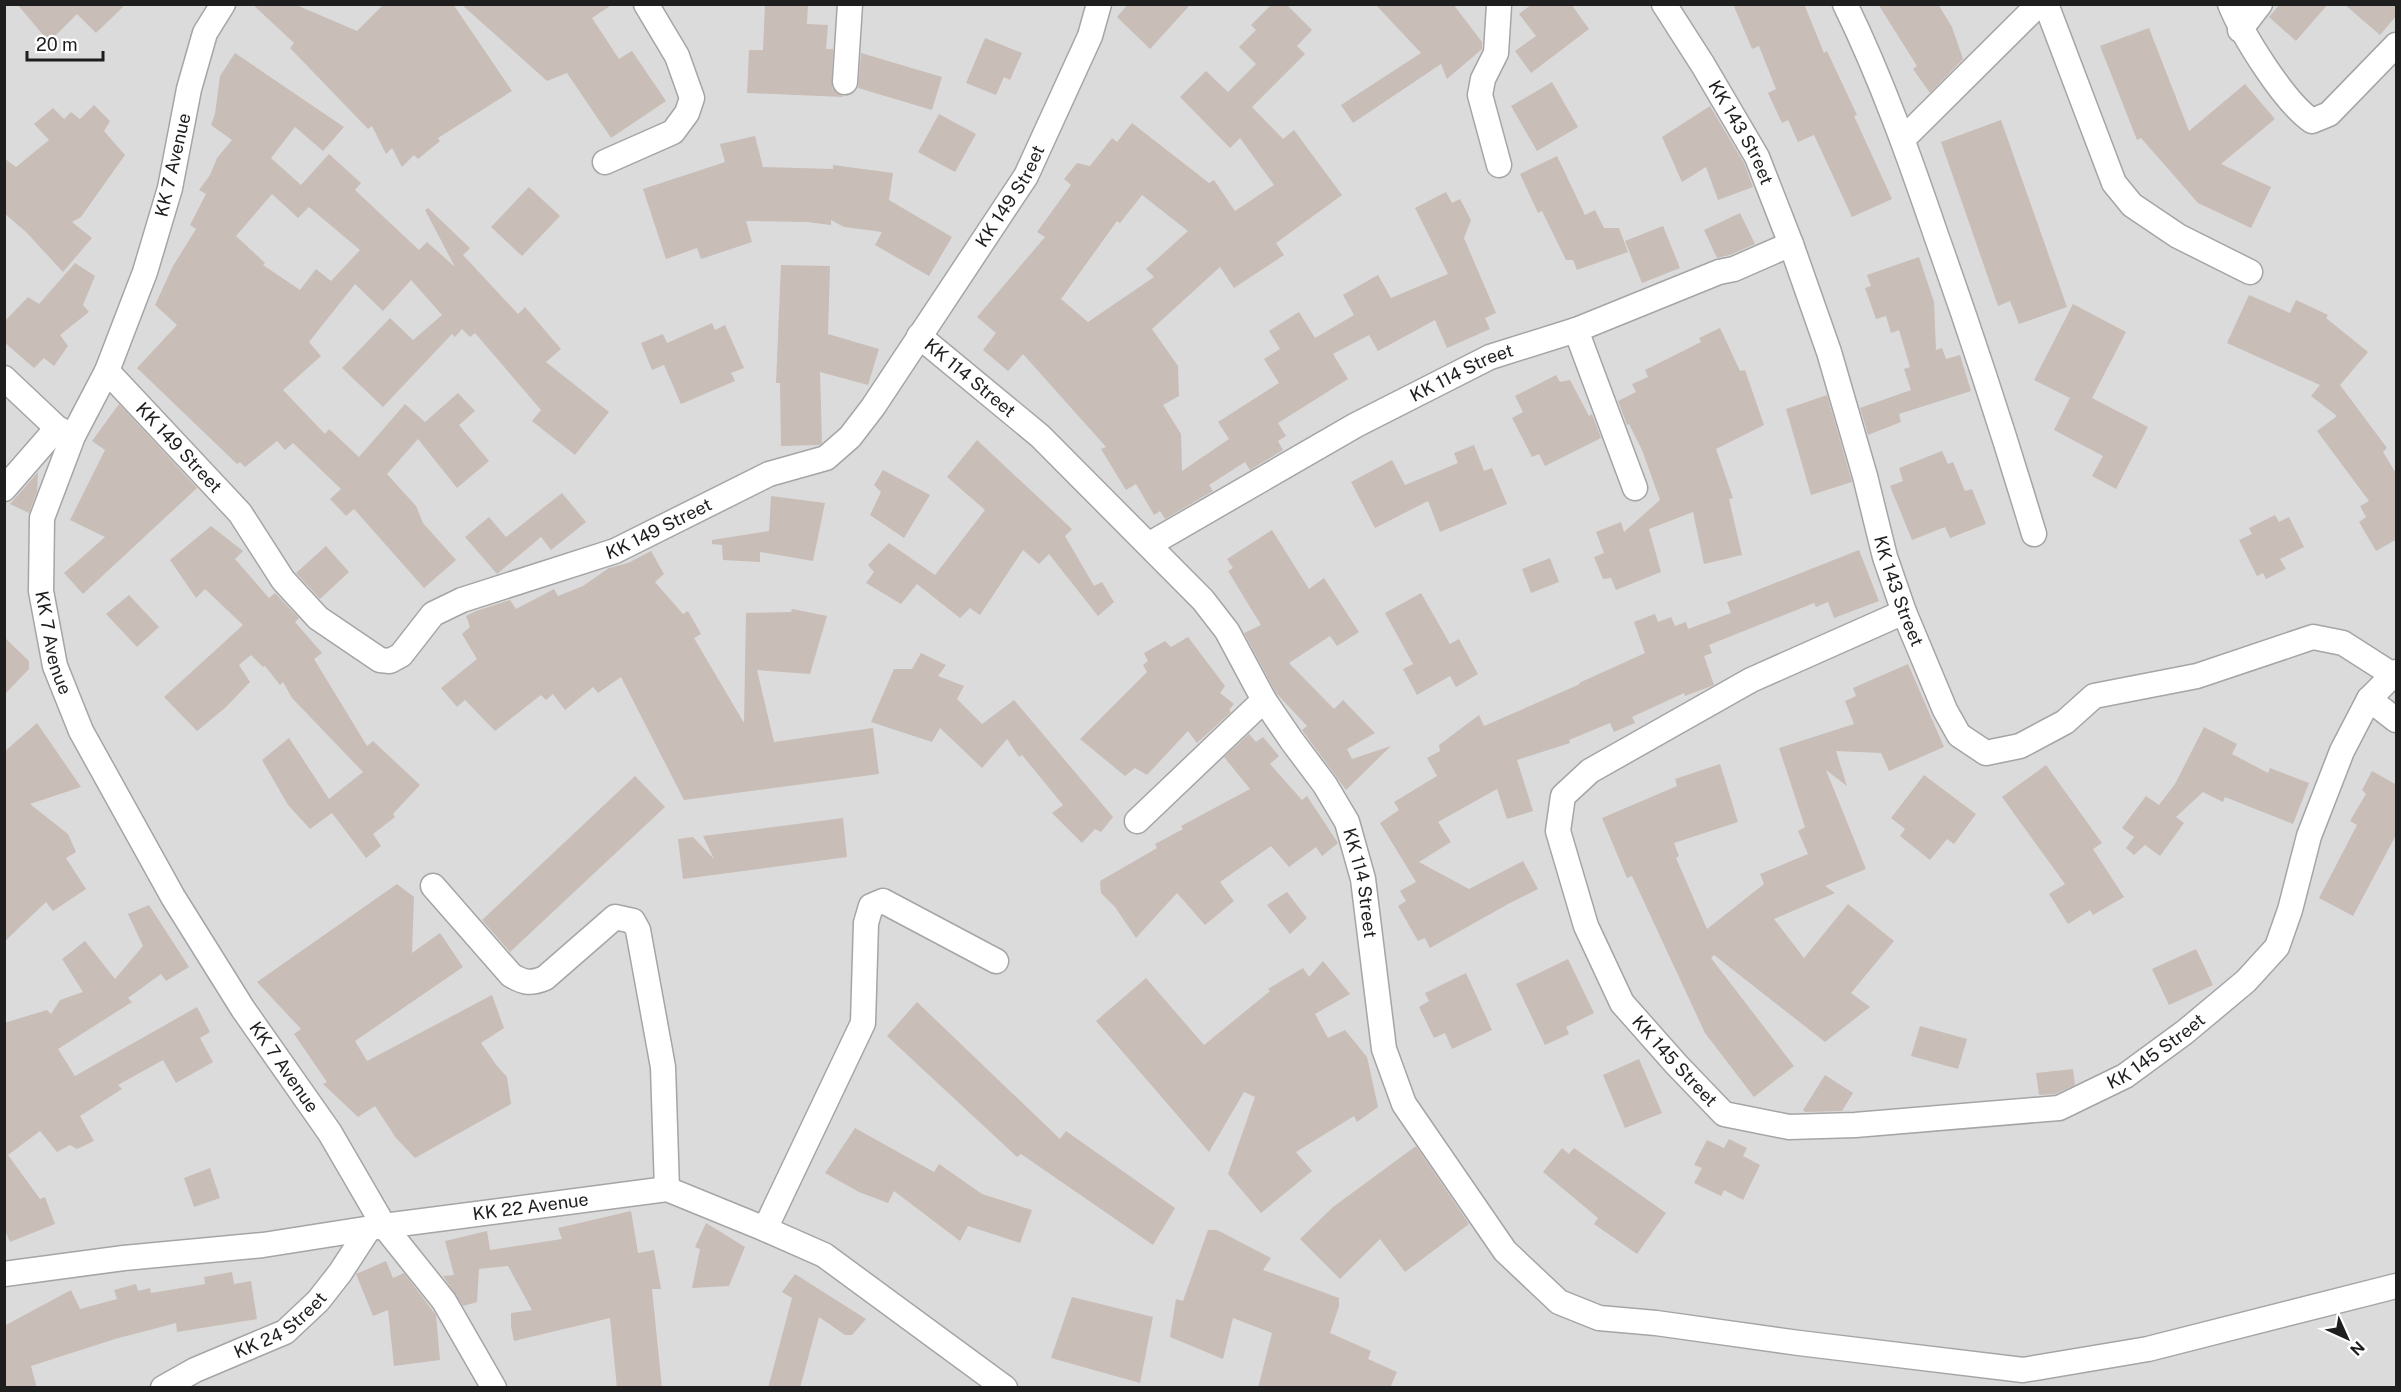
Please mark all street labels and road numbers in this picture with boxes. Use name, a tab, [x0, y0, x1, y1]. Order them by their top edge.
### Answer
street label: KK 143 Street	[1704, 76, 1778, 188]
street label: KK 7 Avenue	[150, 111, 195, 219]
street label: KK 149 Street	[971, 142, 1049, 251]
street label: KK 114 Street	[920, 334, 1020, 421]
street label: KK 114 Street	[1406, 339, 1516, 406]
street label: KK 149 Street	[132, 398, 226, 497]
street label: KK 149 Street	[603, 493, 715, 563]
street label: KK 143 Street	[1870, 533, 1928, 649]
street label: KK 7 Avenue	[31, 589, 76, 697]
street label: KK 114 Street	[1339, 825, 1381, 939]
street label: KK 145 Street	[2103, 1009, 2209, 1093]
street label: KK 145 Street	[1628, 1011, 1722, 1111]
street label: KK 7 Avenue	[245, 1017, 323, 1116]
street label: KK 22 Avenue	[471, 1188, 590, 1224]
street label: KK 24 Street	[231, 1288, 331, 1362]

